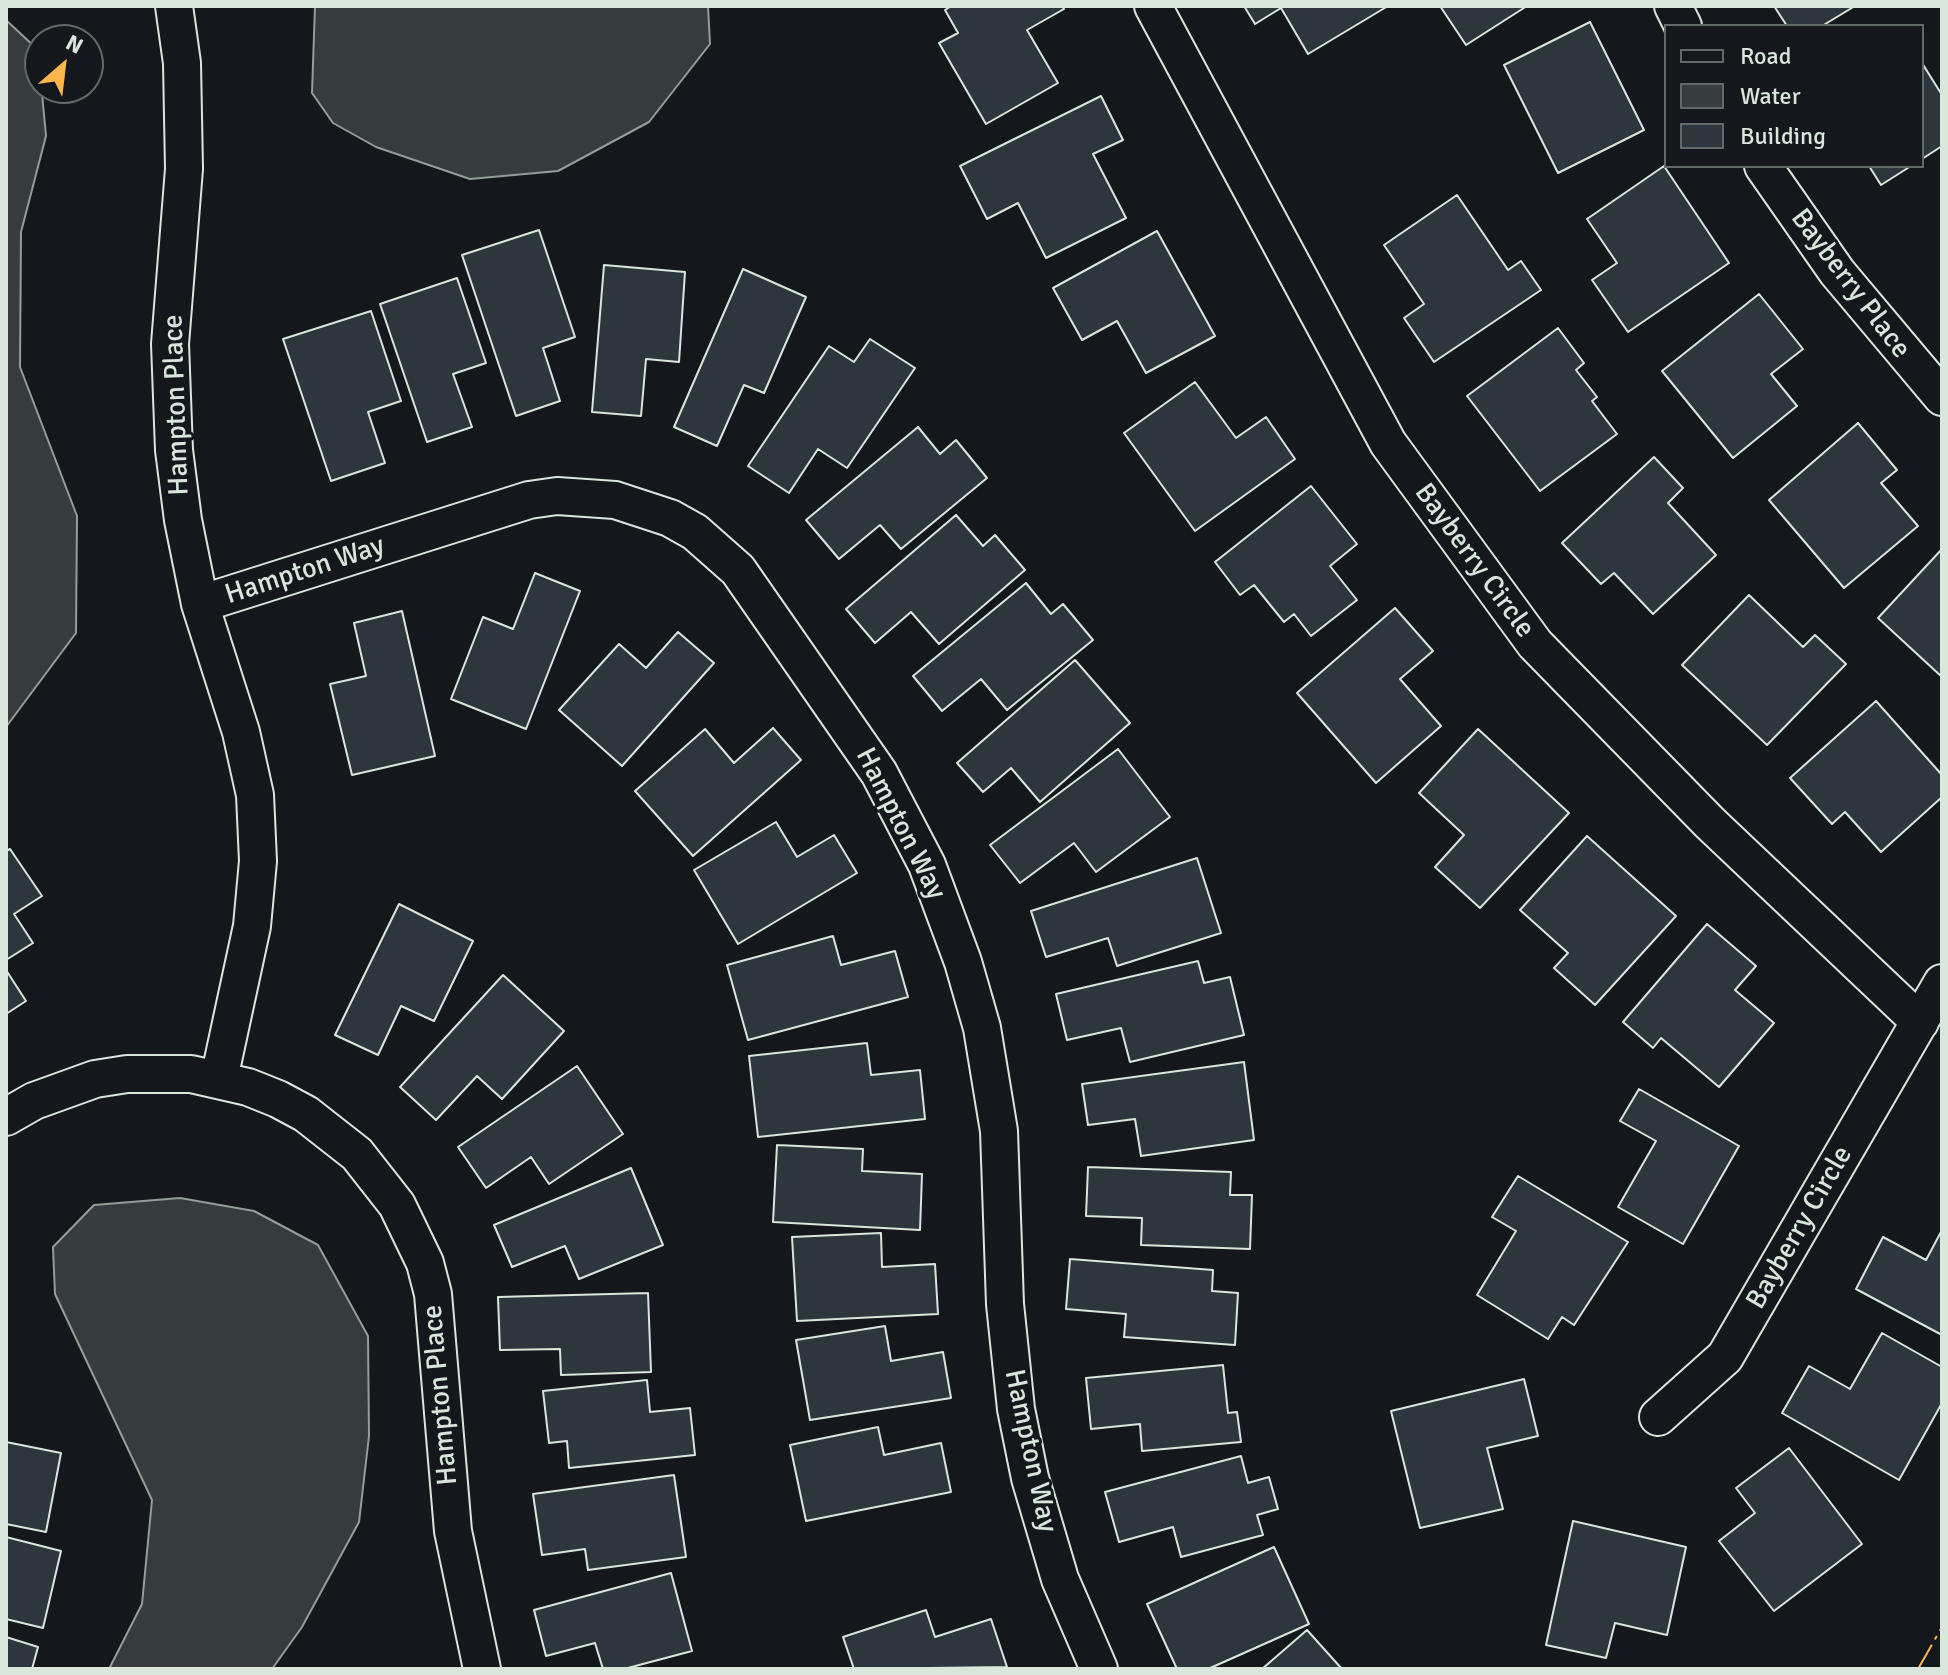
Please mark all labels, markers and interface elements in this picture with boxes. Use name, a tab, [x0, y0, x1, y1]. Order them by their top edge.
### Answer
north arrow	[24, 24, 104, 104]
legend	[1664, 24, 1924, 168]
text: N	[61, 29, 88, 60]
text: Road	[1740, 41, 1791, 71]
text: Water	[1740, 81, 1800, 111]
text: Building	[1740, 121, 1826, 151]
street label: Bayberry Place	[1783, 203, 1917, 365]
street label: Hampton Place	[157, 314, 197, 496]
street label: Bayberry Circle	[1407, 477, 1541, 645]
street label: Hampton Way	[221, 529, 389, 613]
street label: Hampton Way	[847, 743, 953, 905]
street label: Bayberry Circle	[1740, 1141, 1860, 1315]
street label: Hampton Place	[416, 1303, 466, 1487]
street label: Hampton Way	[996, 1367, 1064, 1535]

